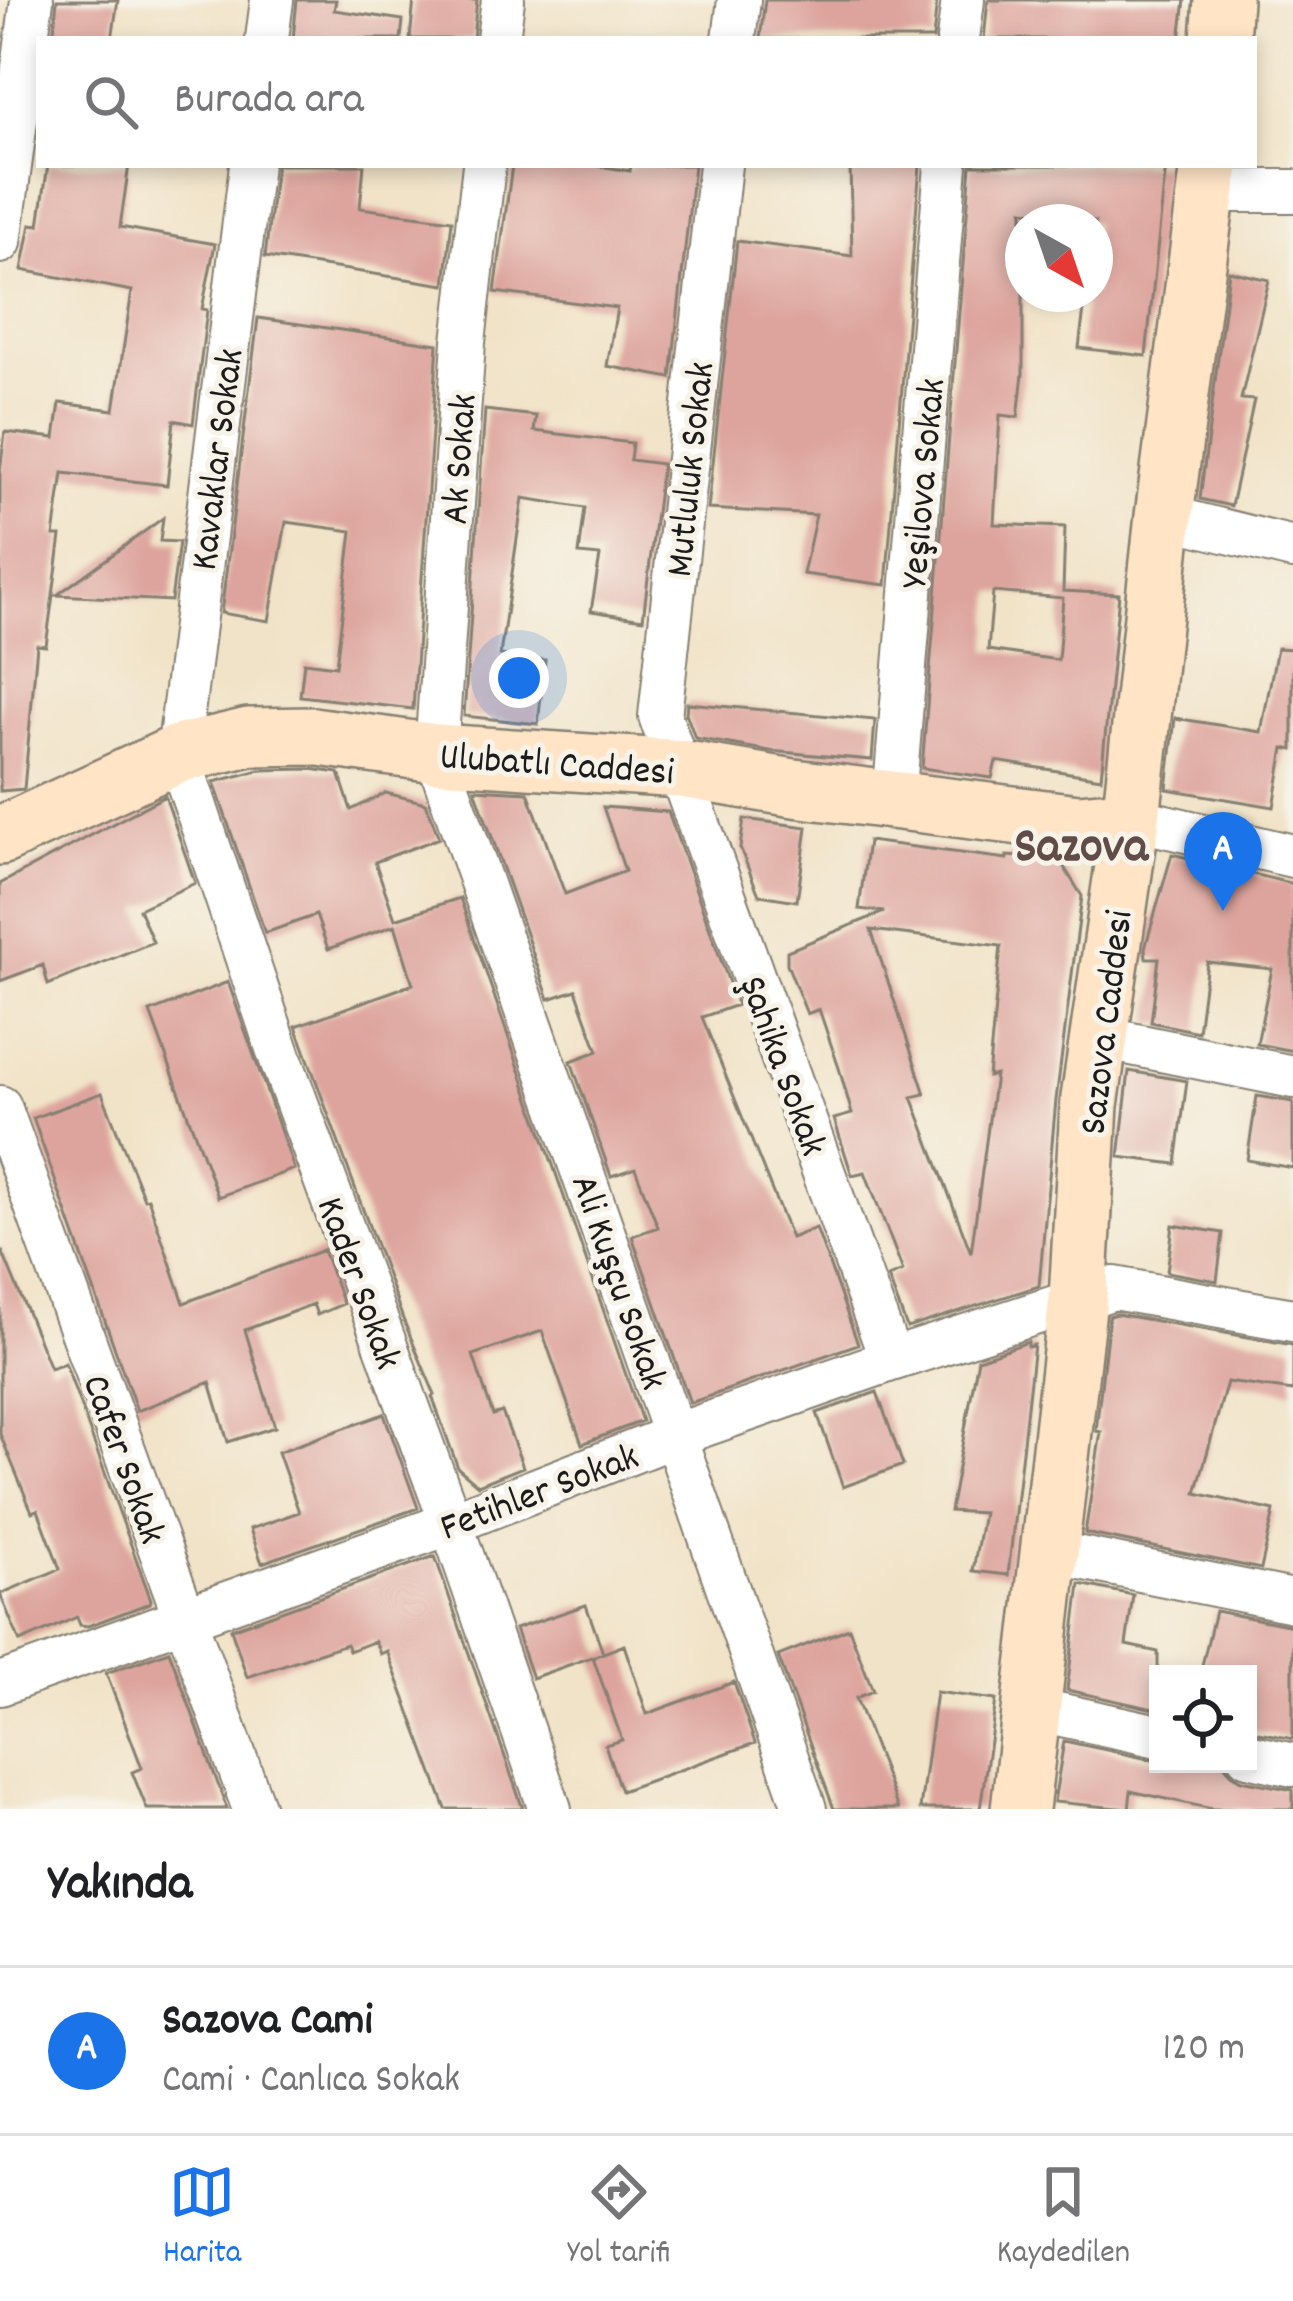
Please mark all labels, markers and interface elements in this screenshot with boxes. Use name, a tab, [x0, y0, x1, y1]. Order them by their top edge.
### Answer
search box	[36, 36, 1257, 168]
icon: search	[78, 69, 144, 135]
text: Burada ara	[174, 70, 364, 134]
north arrow	[1005, 204, 1113, 312]
street label: Kavaklar Sokak	[180, 346, 261, 574]
street label: Mutluluk Sokak	[655, 359, 732, 580]
street label: Yeşilova Sokak	[890, 376, 963, 591]
street label: Ak Sokak	[430, 392, 494, 527]
your location	[489, 648, 549, 708]
street label: Ulubatlı Caddesi	[438, 732, 676, 803]
pin: A	[1184, 812, 1262, 911]
district label: Sazova	[1014, 814, 1150, 886]
street label: Sazova Caddesi	[1068, 907, 1151, 1138]
street label: Şahika Sokak	[722, 970, 838, 1165]
street label: Ali Kuşçu Sokak	[553, 1168, 678, 1398]
street label: Kader Sokak	[299, 1190, 413, 1378]
street label: Cafer Sokak	[65, 1368, 177, 1553]
street label: Fetihler Sokak	[433, 1432, 648, 1558]
map controls	[1149, 1665, 1257, 1773]
button: locate	[1149, 1665, 1257, 1773]
text: Yakında	[48, 1851, 192, 1923]
text: Sazova Cami	[162, 1991, 373, 2055]
text: A	[76, 2023, 98, 2078]
text: 120 m	[1162, 2023, 1245, 2078]
text: Cami · Canlıca Sokak	[162, 2055, 460, 2110]
tab: Harita	[163, 2159, 241, 2278]
tab: Yol tarifi	[567, 2159, 671, 2278]
tab: Kaydedilen	[997, 2159, 1130, 2278]

